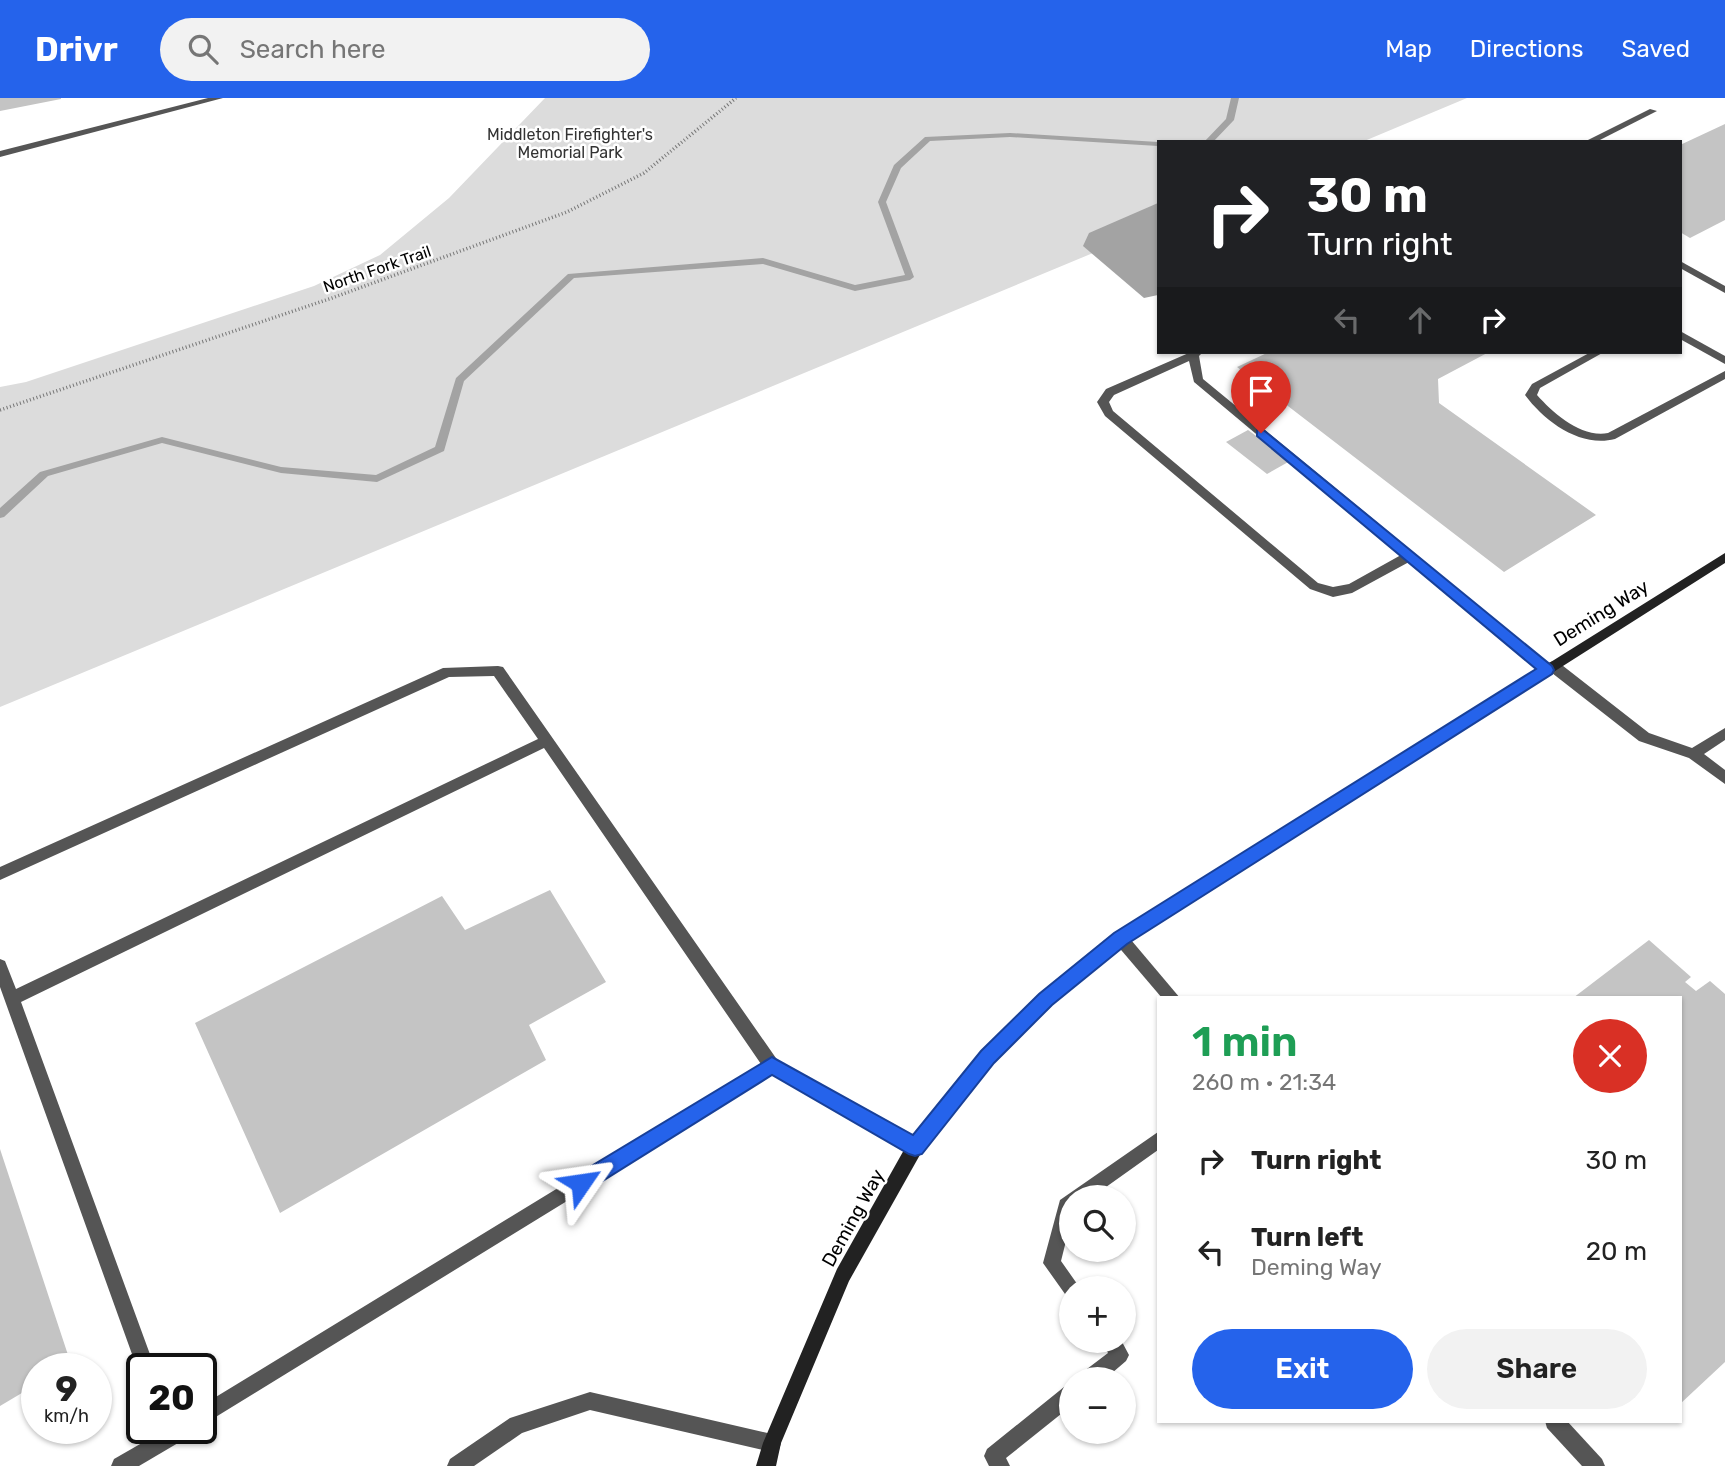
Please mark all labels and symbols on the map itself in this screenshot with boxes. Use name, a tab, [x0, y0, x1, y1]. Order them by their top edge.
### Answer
park label: Middleton Firefighter's Memorial Park	[487, 125, 653, 162]
street label: North Fork Trail	[321, 242, 433, 296]
pin	[1231, 361, 1291, 433]
street label: Deming Way	[1549, 575, 1653, 651]
position arrow	[544, 1146, 618, 1220]
street label: Deming Way	[817, 1165, 889, 1271]
speed limit sign: 20	[126, 1353, 217, 1444]

